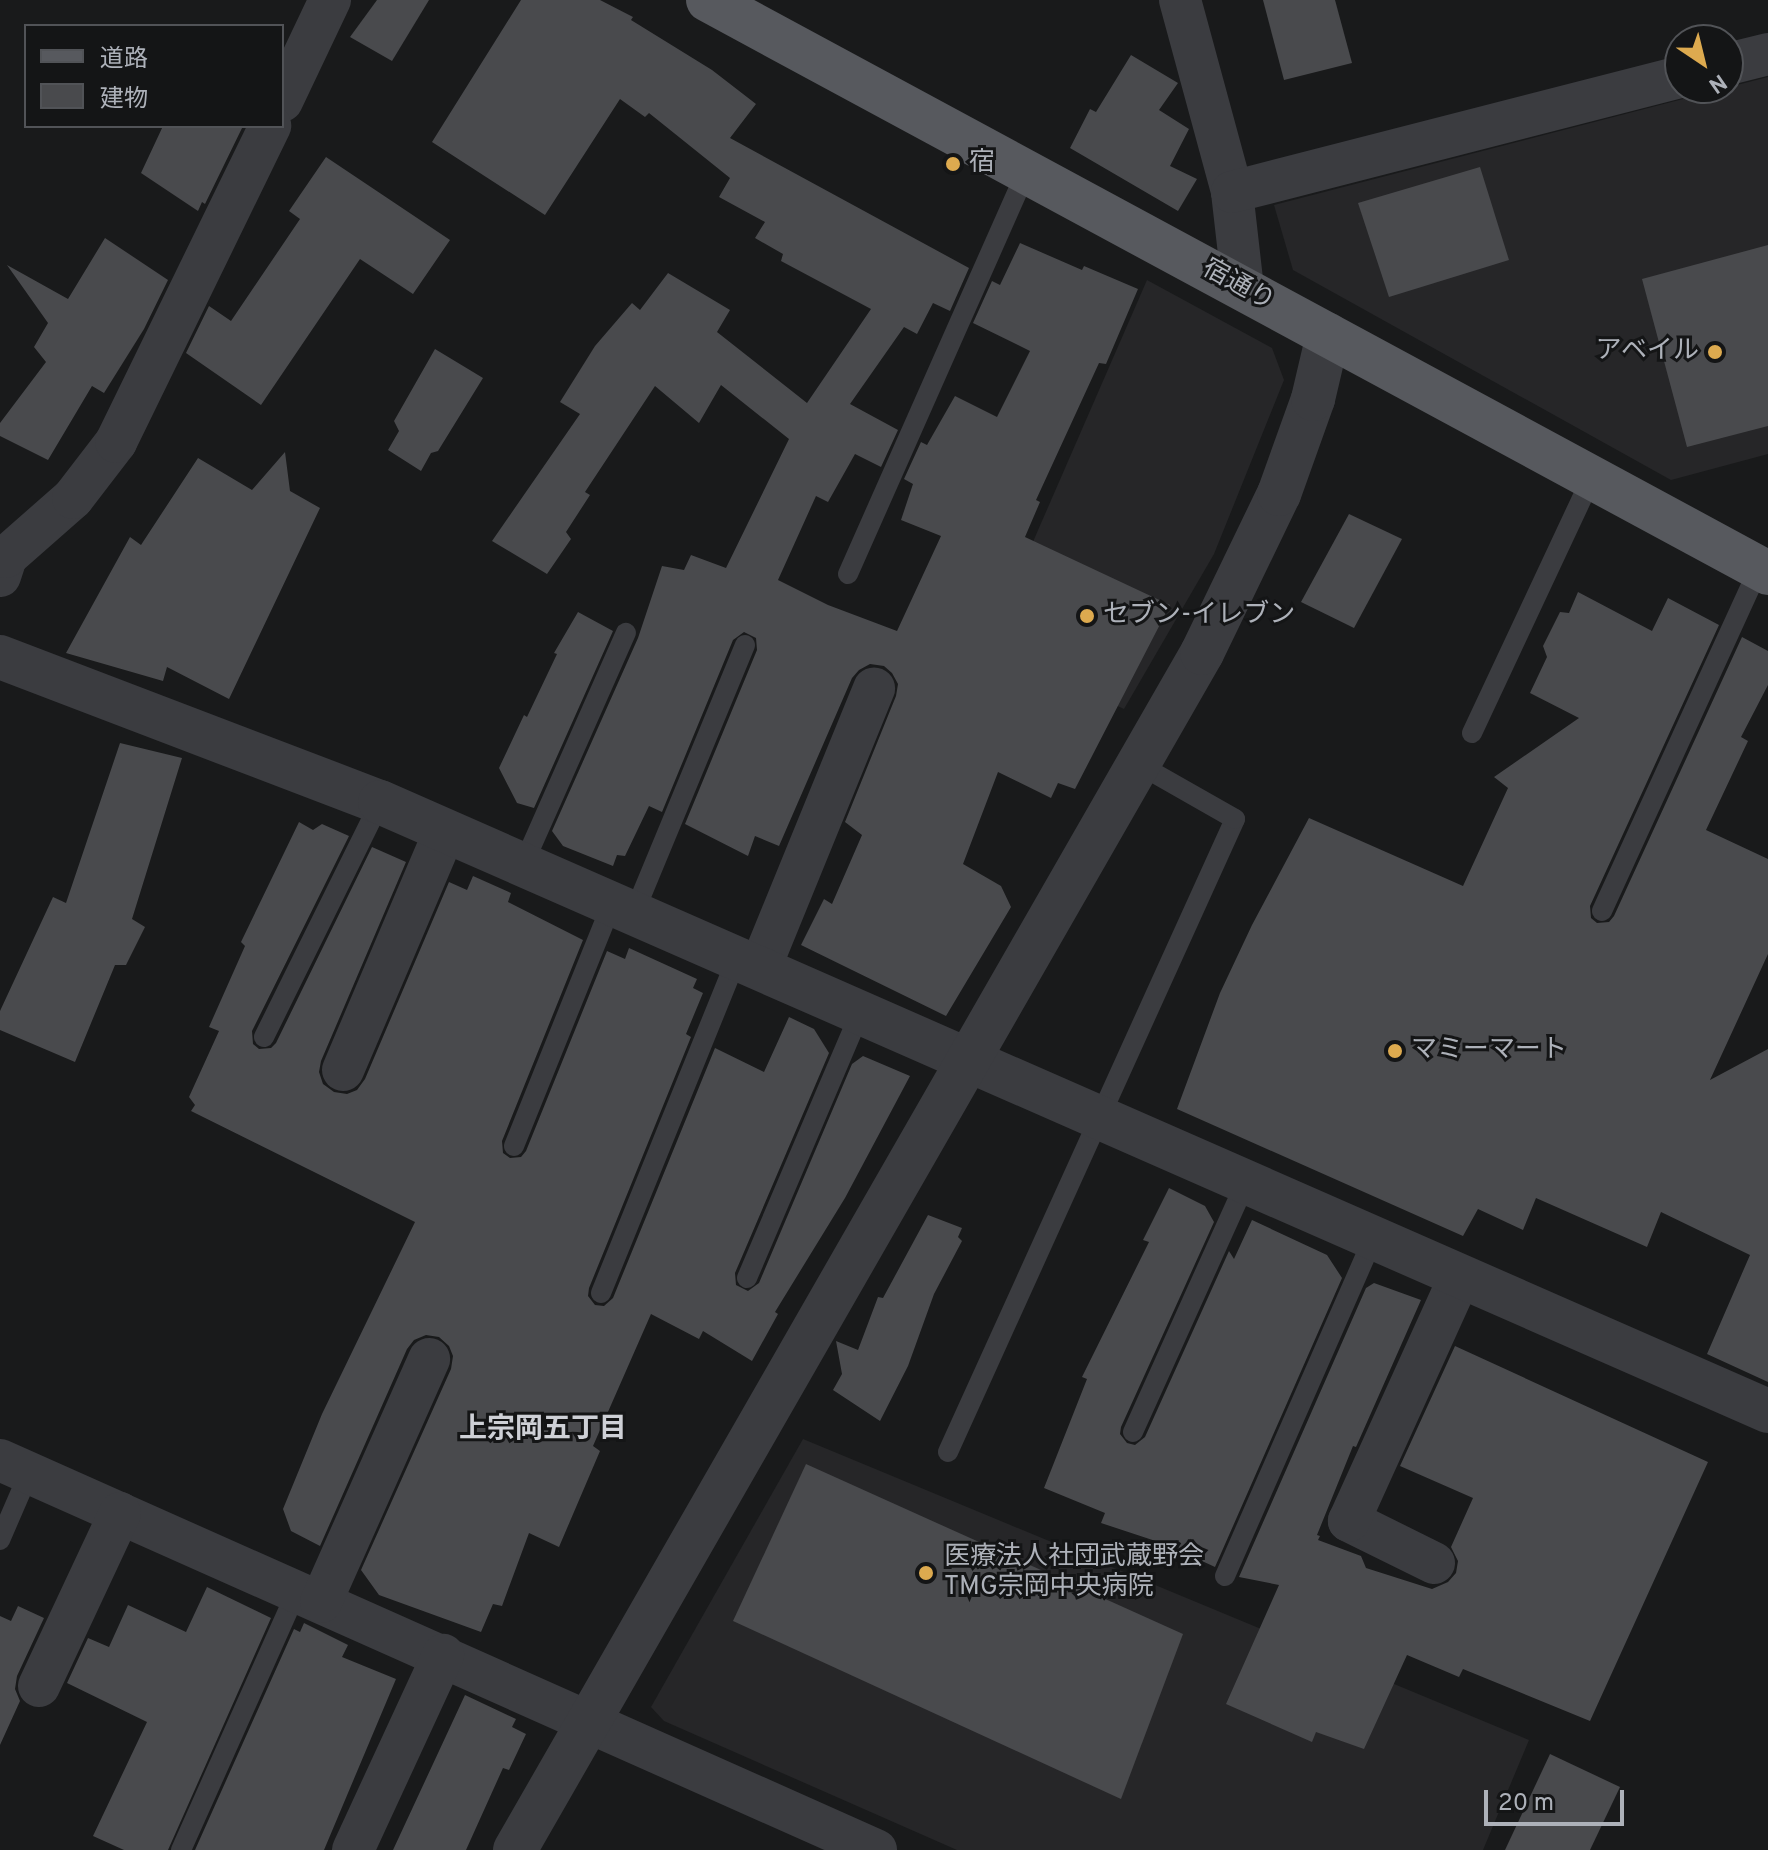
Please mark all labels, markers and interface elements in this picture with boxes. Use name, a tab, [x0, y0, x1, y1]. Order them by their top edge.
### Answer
legend	[24, 24, 284, 128]
north arrow	[1664, 24, 1744, 104]
text: 道路	[100, 45, 148, 75]
text: N	[1703, 67, 1731, 98]
text: 建物	[100, 85, 148, 115]
place label: 宿	[969, 148, 995, 180]
marker: 宿	[944, 155, 962, 173]
street label: 宿通り	[1196, 253, 1280, 319]
place label: アベイル	[1595, 336, 1699, 368]
marker: アベイル	[1706, 343, 1724, 361]
place label: セブン-イレブン	[1103, 600, 1295, 632]
marker: セブン-イレブン	[1078, 607, 1096, 625]
place label: マミーマート	[1411, 1035, 1567, 1067]
marker: マミーマート	[1386, 1042, 1404, 1060]
district label: 上宗岡五丁目	[459, 1413, 627, 1447]
place label: 医療法人社団武蔵野会 TMG宗岡中央病院	[944, 1542, 1204, 1604]
marker: 医療法人社団武蔵野会 TMG宗岡中央病院	[915, 1562, 937, 1584]
scale bar	[1488, 1774, 1628, 1824]
text: 20 m	[1498, 1789, 1554, 1819]

